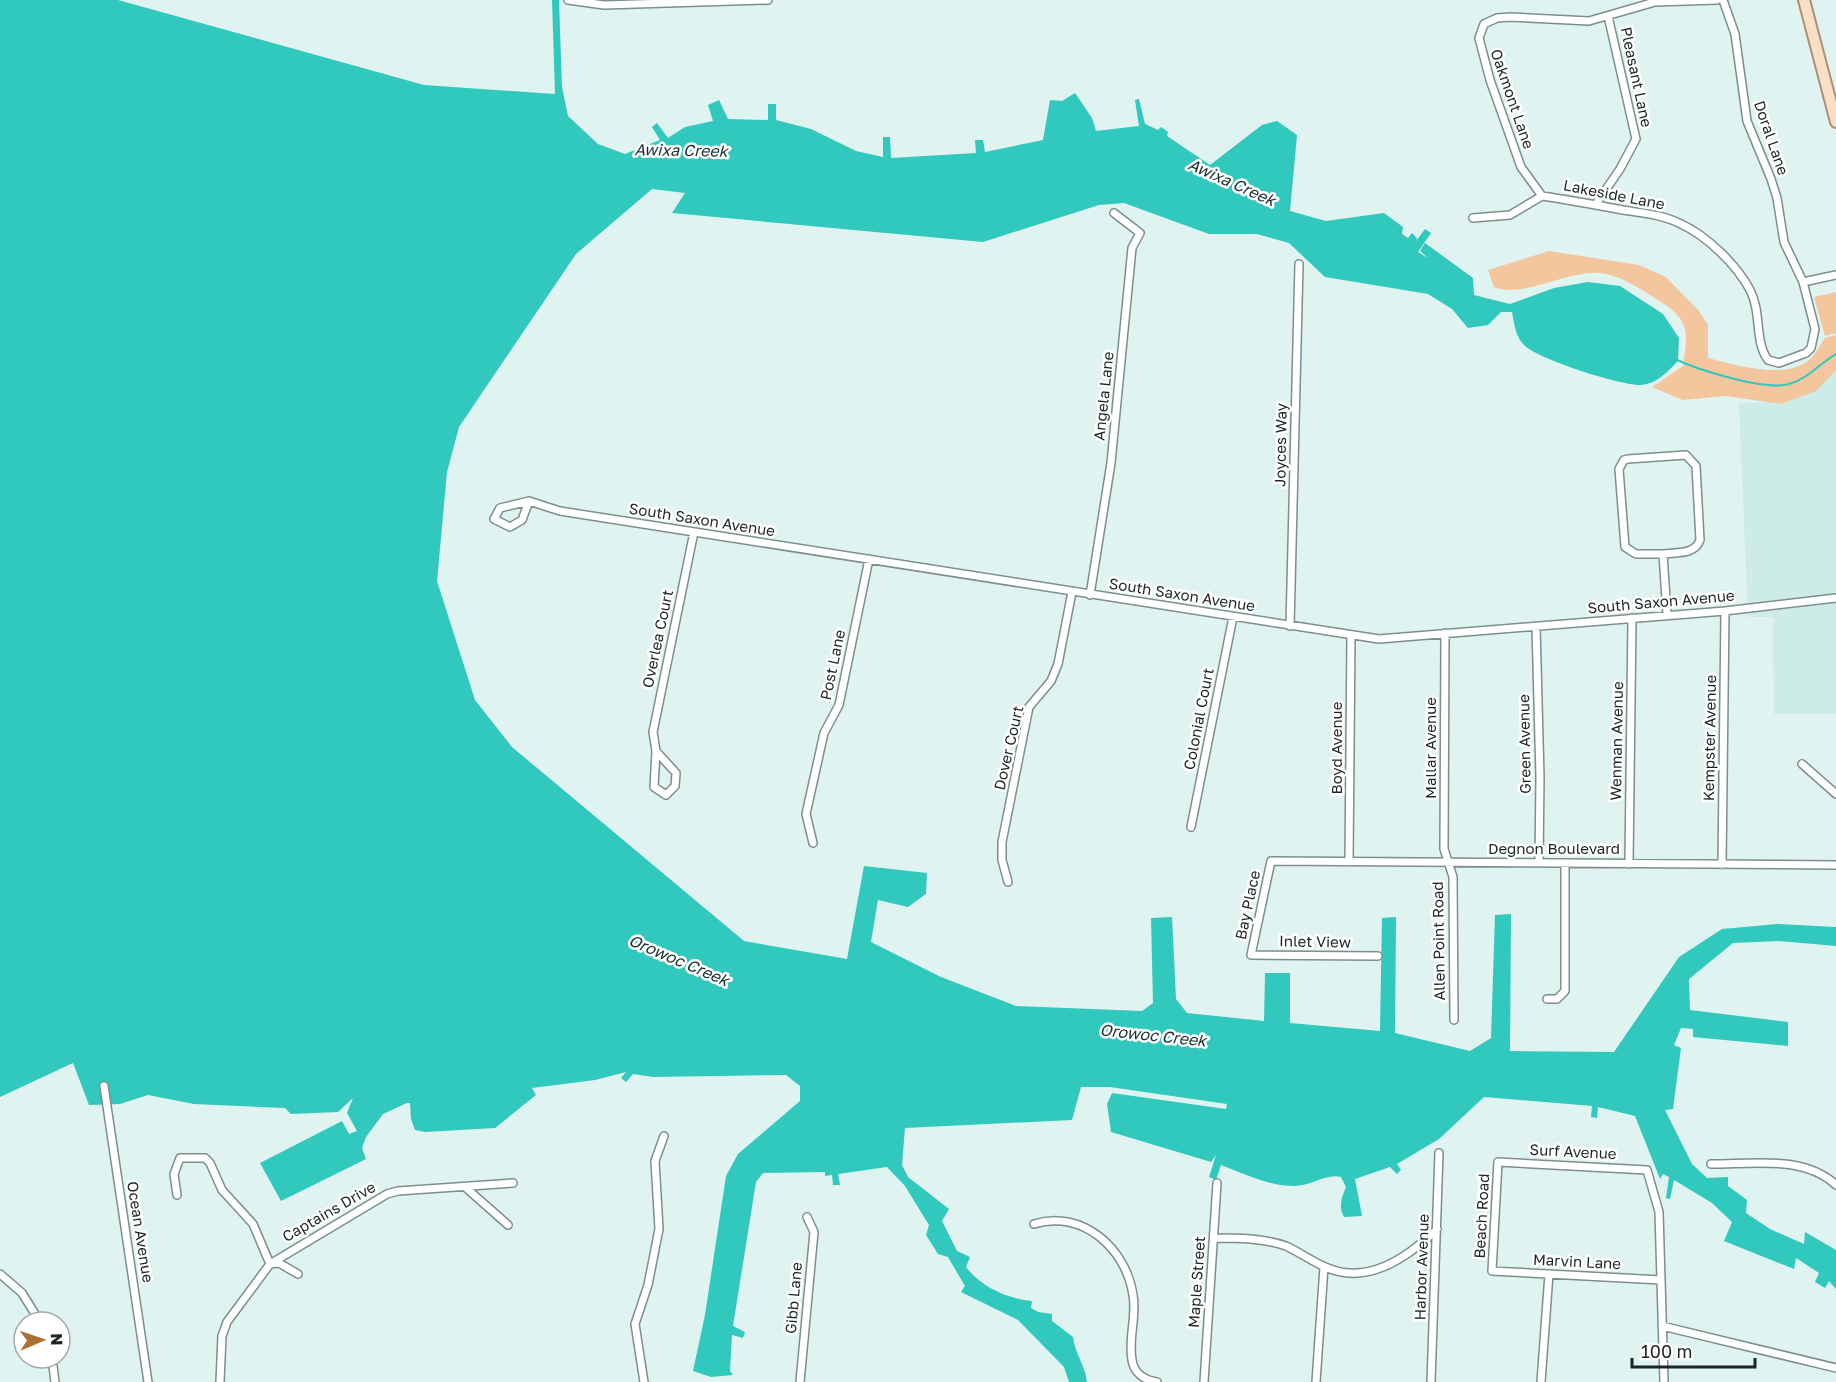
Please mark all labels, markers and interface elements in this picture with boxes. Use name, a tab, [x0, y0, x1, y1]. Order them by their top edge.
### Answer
street label: Pleasant Lane	[1618, 25, 1656, 129]
street label: Oakmont Lane	[1487, 46, 1539, 151]
street label: Doral Lane	[1751, 98, 1793, 177]
water label: Awixa Creek	[634, 139, 730, 161]
water label: Awixa Creek	[1185, 154, 1281, 211]
street label: Lakeside Lane	[1562, 175, 1667, 213]
street label: Angela Lane	[1089, 350, 1117, 441]
street label: Joyces Way	[1270, 402, 1290, 487]
street label: South Saxon Avenue	[628, 499, 777, 539]
street label: South Saxon Avenue	[1108, 574, 1257, 614]
street label: South Saxon Avenue	[1587, 586, 1736, 616]
street label: Overlea Court	[638, 588, 676, 689]
street label: Post Lane	[816, 628, 848, 702]
street label: Colonial Court	[1179, 666, 1217, 771]
street label: Kempster Avenue	[1699, 674, 1719, 801]
street label: Wenman Avenue	[1606, 681, 1626, 801]
street label: Green Avenue	[1514, 694, 1534, 794]
street label: Mallar Avenue	[1421, 697, 1439, 799]
street label: Boyd Avenue	[1327, 701, 1345, 794]
street label: Dover Court	[990, 704, 1026, 792]
street label: Degnon Boulevard	[1488, 839, 1620, 857]
street label: Bay Place	[1231, 868, 1263, 941]
street label: Allen Point Road	[1428, 881, 1448, 1001]
water label: Orowoc Creek	[626, 930, 734, 991]
street label: Inlet View	[1279, 931, 1351, 951]
water label: Orowoc Creek	[1099, 1019, 1209, 1051]
street label: Surf Avenue	[1529, 1140, 1617, 1162]
street label: Beach Road	[1470, 1173, 1492, 1259]
street label: Captains Drive	[279, 1177, 379, 1245]
street label: Ocean Avenue	[124, 1180, 158, 1284]
street label: Harbor Avenue	[1410, 1213, 1432, 1321]
street label: Maple Street	[1184, 1235, 1208, 1329]
street label: Marvin Lane	[1533, 1250, 1622, 1272]
street label: Gibb Lane	[781, 1261, 805, 1335]
north arrow	[12, 1310, 72, 1370]
scale bar	[1632, 1331, 1755, 1369]
text: N	[47, 1333, 67, 1346]
text: 100 m	[1641, 1340, 1692, 1362]

